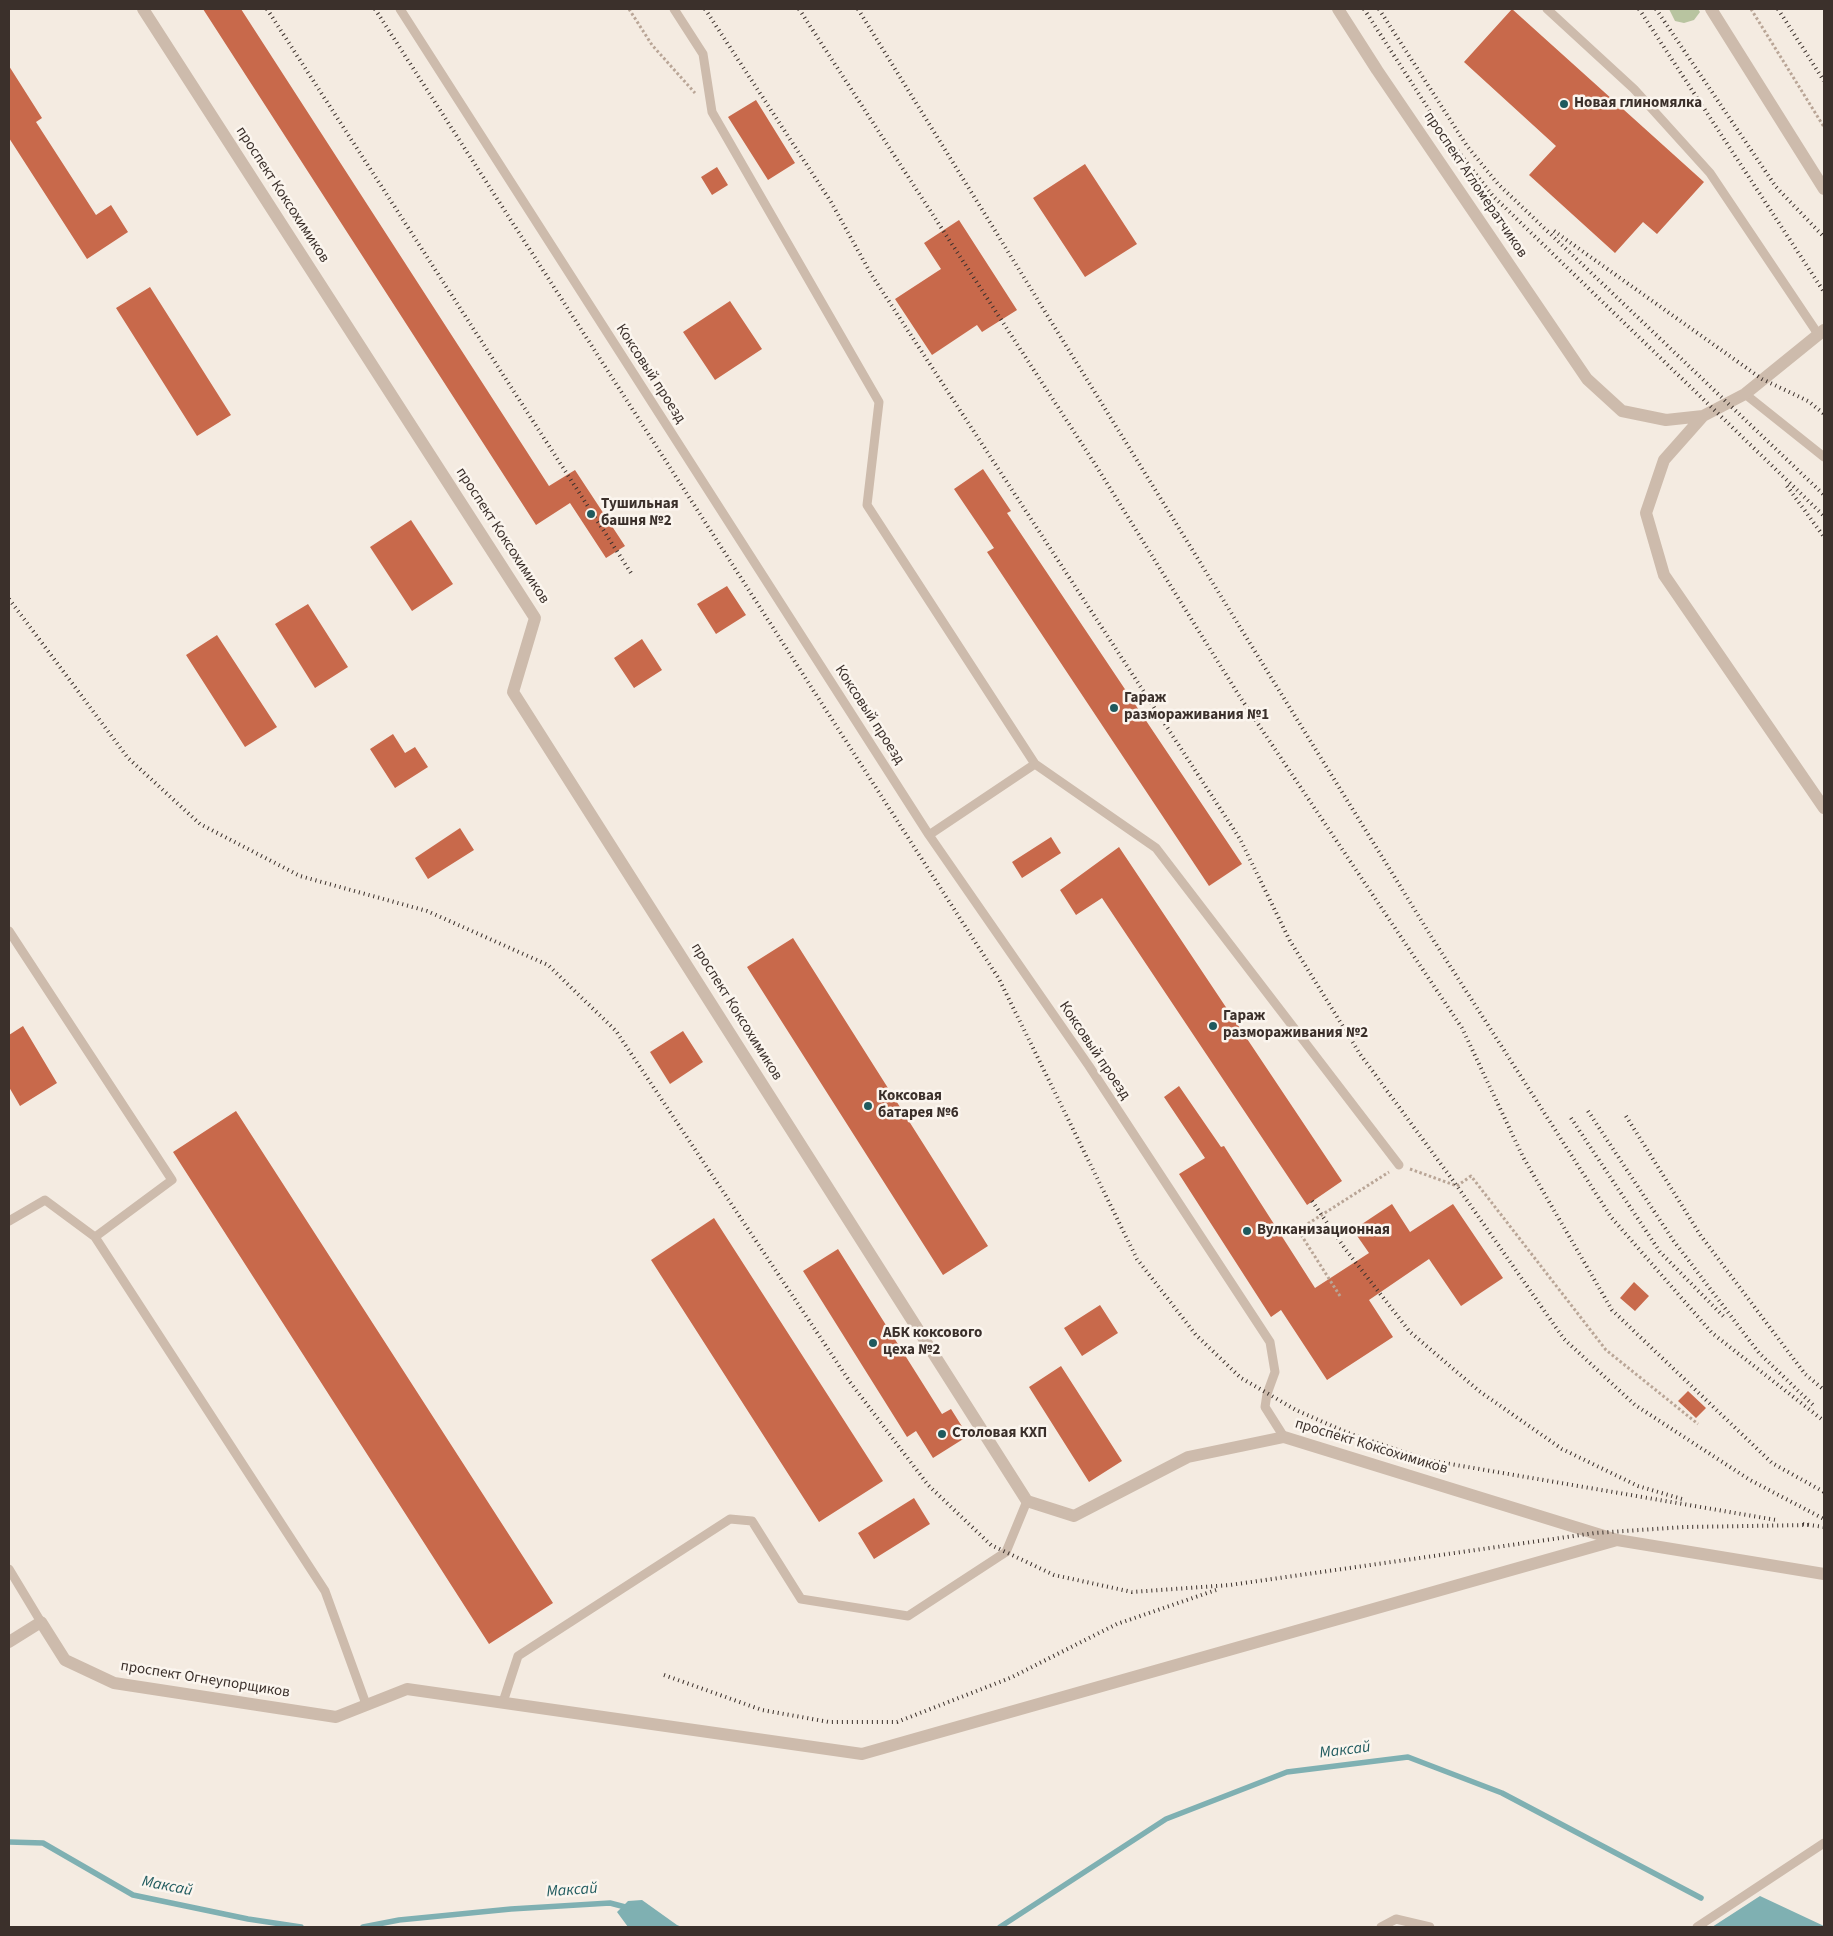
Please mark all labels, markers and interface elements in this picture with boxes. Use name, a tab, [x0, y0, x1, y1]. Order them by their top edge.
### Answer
place label: Новая глиномялка	[1574, 95, 1702, 113]
marker: Новая глиномялка	[1558, 98, 1570, 110]
street label: проспект Агломератчиков	[1419, 109, 1531, 261]
street label: проспект Коксохимиков	[231, 124, 333, 266]
street label: Коксовый проезд	[611, 321, 689, 427]
street label: проспект Коксохимиков	[451, 465, 553, 607]
place label: Тушильная башня №2	[601, 496, 679, 531]
marker: Тушильная башня №2	[585, 508, 597, 520]
street label: Коксовый проезд	[830, 662, 908, 768]
place label: Гараж размораживания №1	[1124, 690, 1269, 725]
marker: Гараж размораживания №1	[1108, 702, 1120, 714]
street label: проспект Коксохимиков	[686, 940, 786, 1084]
street label: Коксовый проезд	[1054, 998, 1134, 1104]
place label: Гараж размораживания №2	[1223, 1008, 1368, 1043]
marker: Гараж размораживания №2	[1207, 1020, 1219, 1032]
place label: Коксовая батарея №6	[878, 1088, 959, 1123]
marker: Коксовая батарея №6	[862, 1100, 874, 1112]
place label: Вулканизационная	[1257, 1222, 1390, 1240]
marker: Вулканизационная	[1241, 1225, 1253, 1237]
place label: АБК коксового цеха №2	[883, 1325, 982, 1360]
marker: АБК коксового цеха №2	[867, 1337, 879, 1349]
street label: проспект Коксохимиков	[1292, 1415, 1450, 1479]
place label: Столовая КХП	[952, 1425, 1047, 1443]
marker: Столовая КХП	[936, 1428, 948, 1440]
street label: проспект Огнеупорщиков	[119, 1658, 291, 1702]
water label: Максай	[1318, 1738, 1372, 1764]
water label: Максай	[140, 1873, 194, 1901]
water label: Максай	[546, 1880, 598, 1902]

